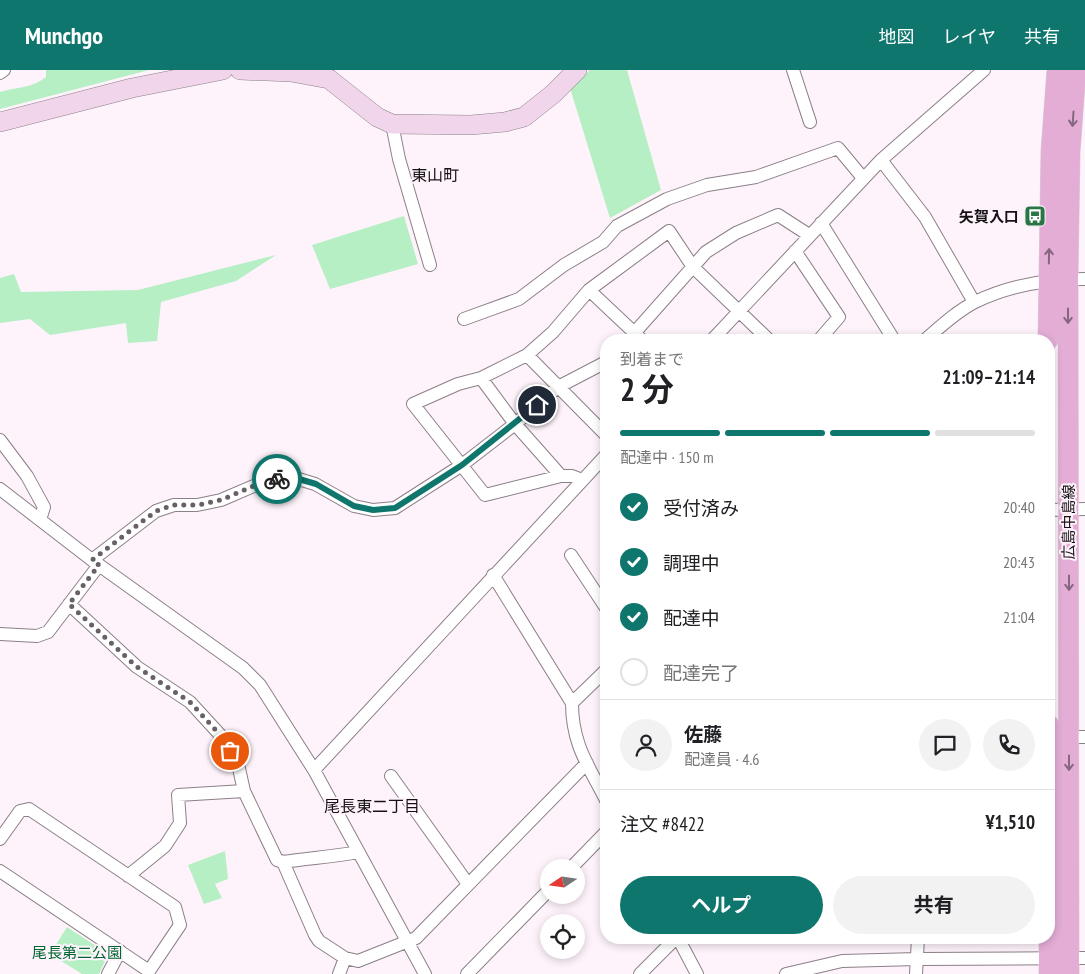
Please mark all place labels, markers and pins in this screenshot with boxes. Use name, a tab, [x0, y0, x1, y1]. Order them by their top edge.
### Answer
bus stop icon: 矢賀入口	[1023, 204, 1047, 228]
place label: 矢賀入口	[959, 207, 1019, 226]
pin	[516, 384, 558, 426]
pin	[209, 730, 251, 772]

